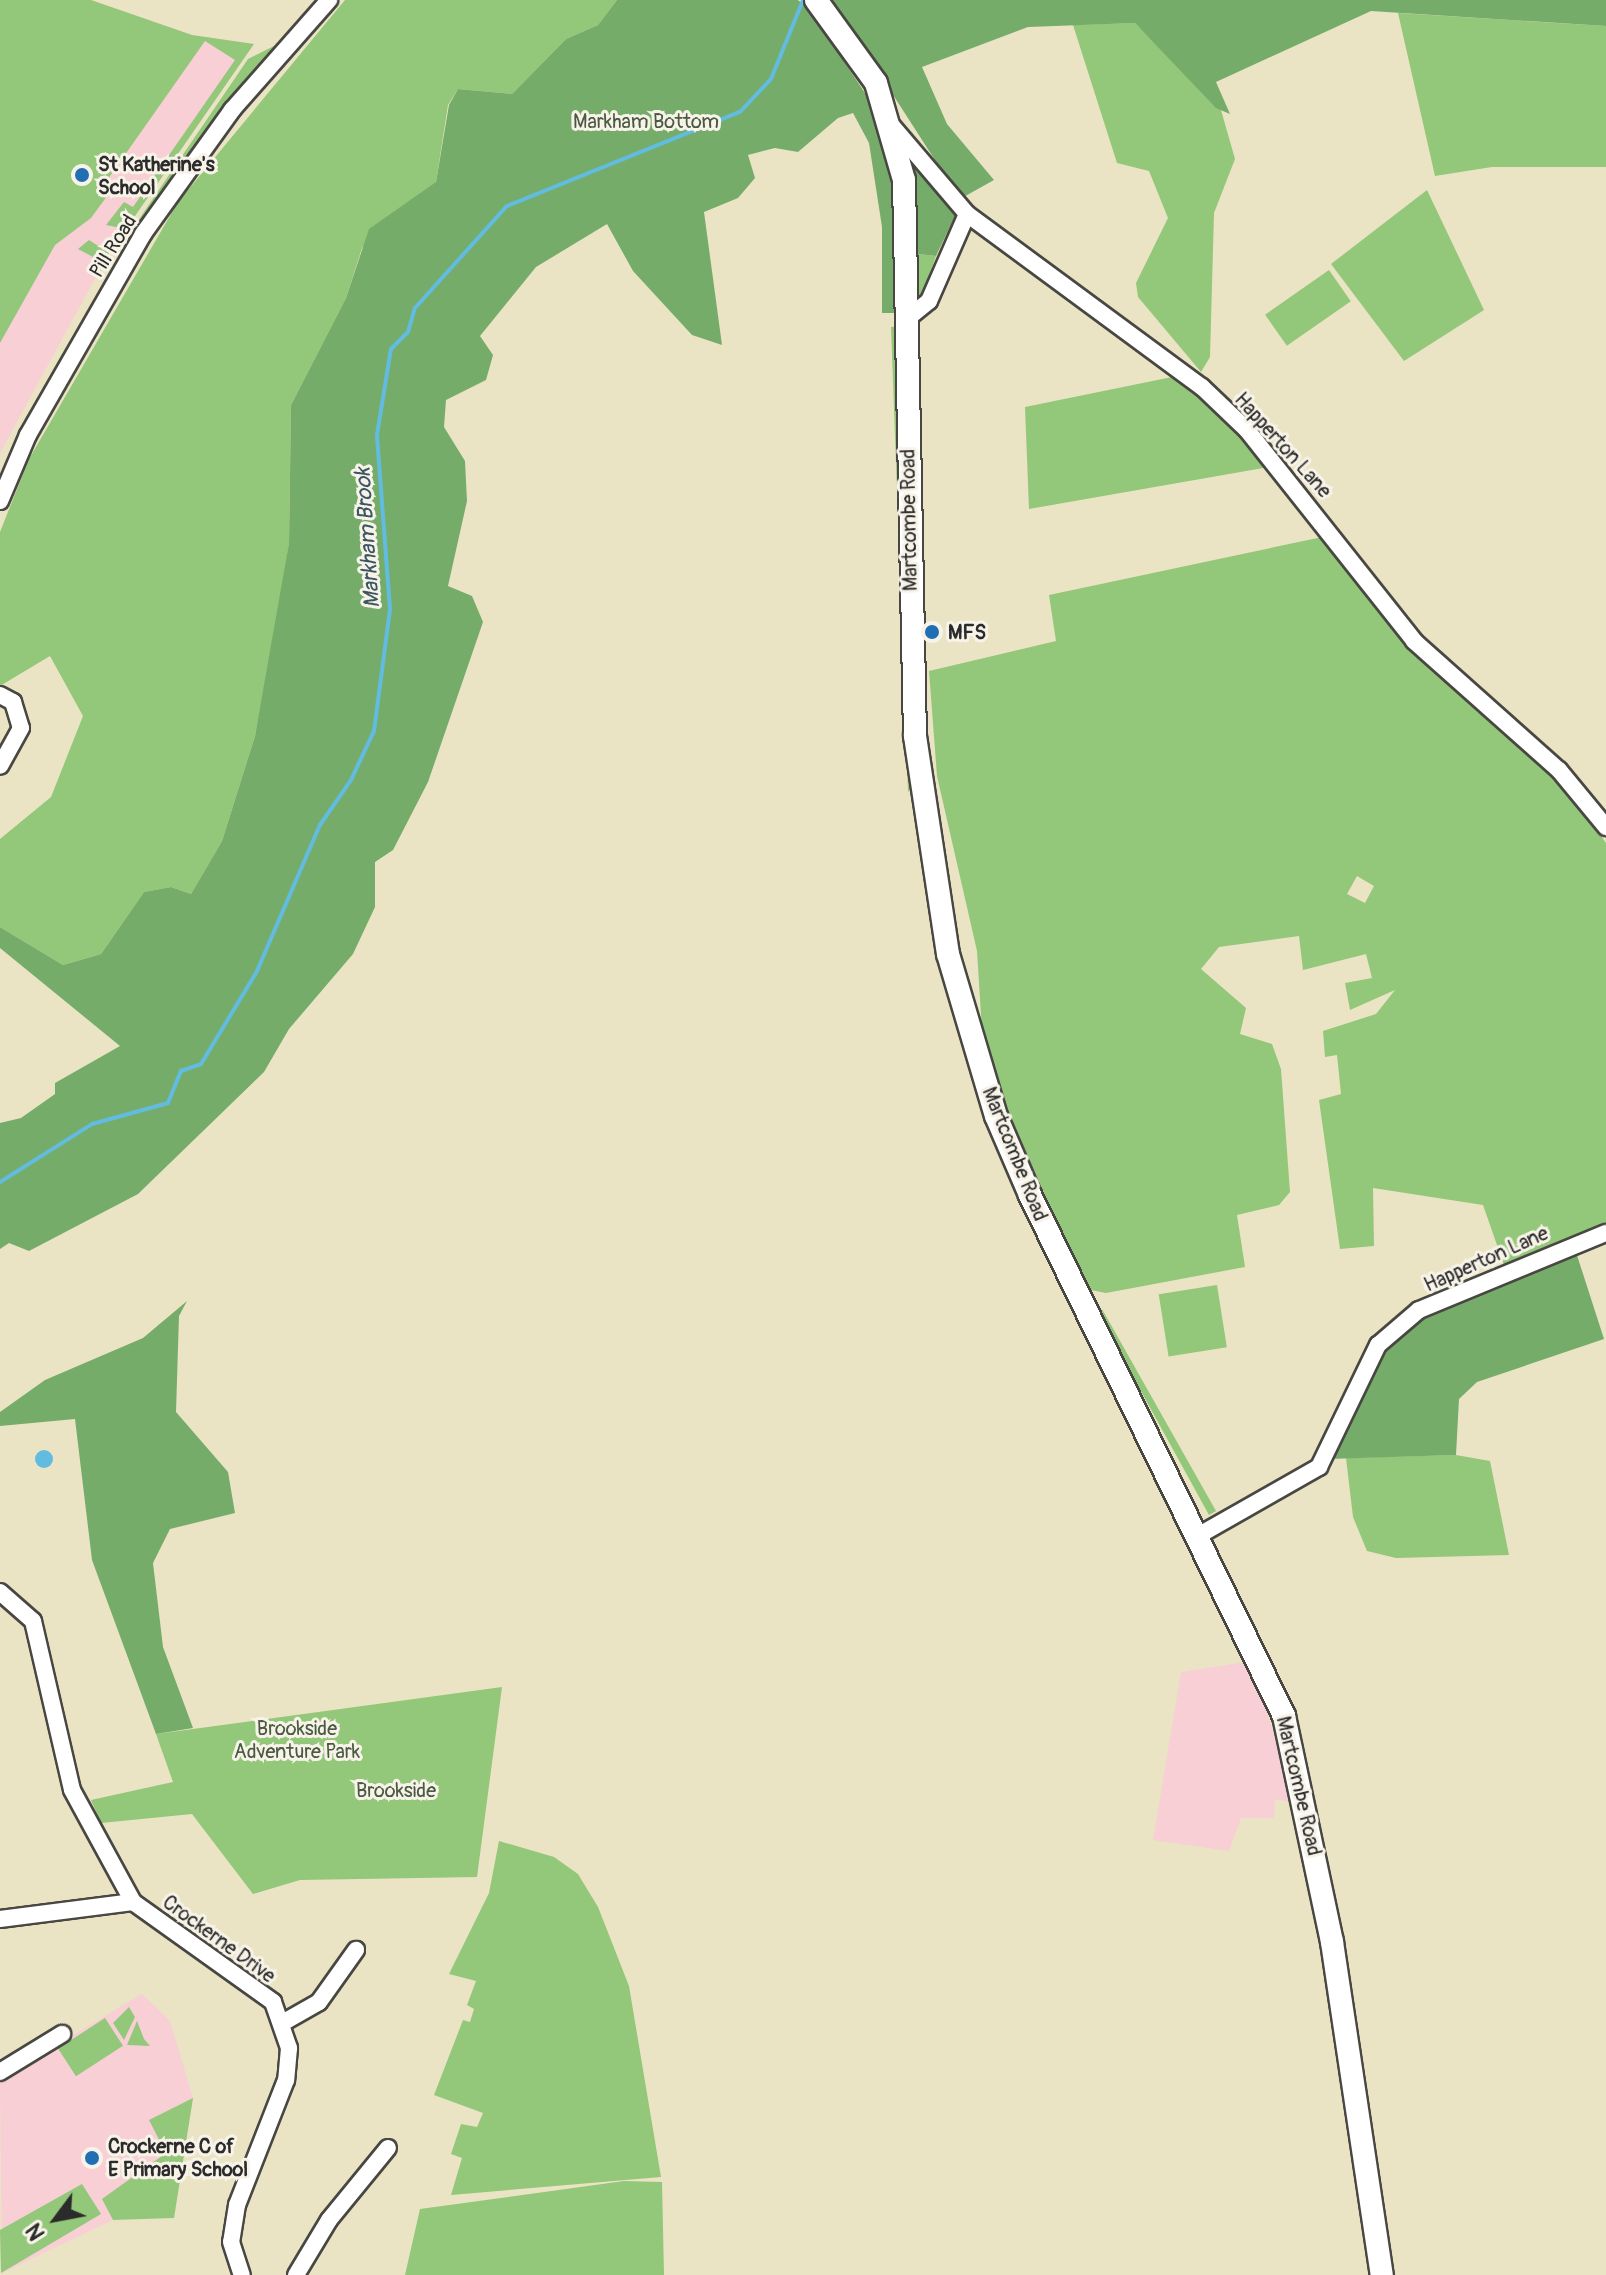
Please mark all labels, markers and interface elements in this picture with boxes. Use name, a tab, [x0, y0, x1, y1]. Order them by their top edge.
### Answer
park label: Markham Bottom	[573, 109, 719, 133]
place label: St Katherine's School	[98, 152, 215, 199]
marker: St Katherine's School	[73, 166, 91, 184]
street label: Pill Road	[84, 210, 142, 282]
street label: Happerton Lane	[1229, 387, 1337, 503]
street label: Martcombe Road	[896, 449, 922, 591]
water label: Markham Brook	[350, 467, 386, 609]
place label: MFS	[948, 620, 986, 644]
marker: MFS	[923, 623, 941, 641]
street label: Martcombe Road	[977, 1083, 1053, 1225]
street label: Happerton Lane	[1420, 1221, 1552, 1297]
street label: Martcombe Road	[1271, 1714, 1327, 1858]
park label: Brookside Adventure Park	[234, 1717, 360, 1764]
park label: Brookside	[356, 1778, 436, 1802]
street label: Crockerne Drive	[158, 1890, 280, 1988]
place label: Crockerne C of E Primary School	[108, 2134, 248, 2181]
marker: Crockerne C of E Primary School	[83, 2149, 101, 2167]
north arrow	[16, 2179, 96, 2259]
text: N	[20, 2218, 51, 2245]

